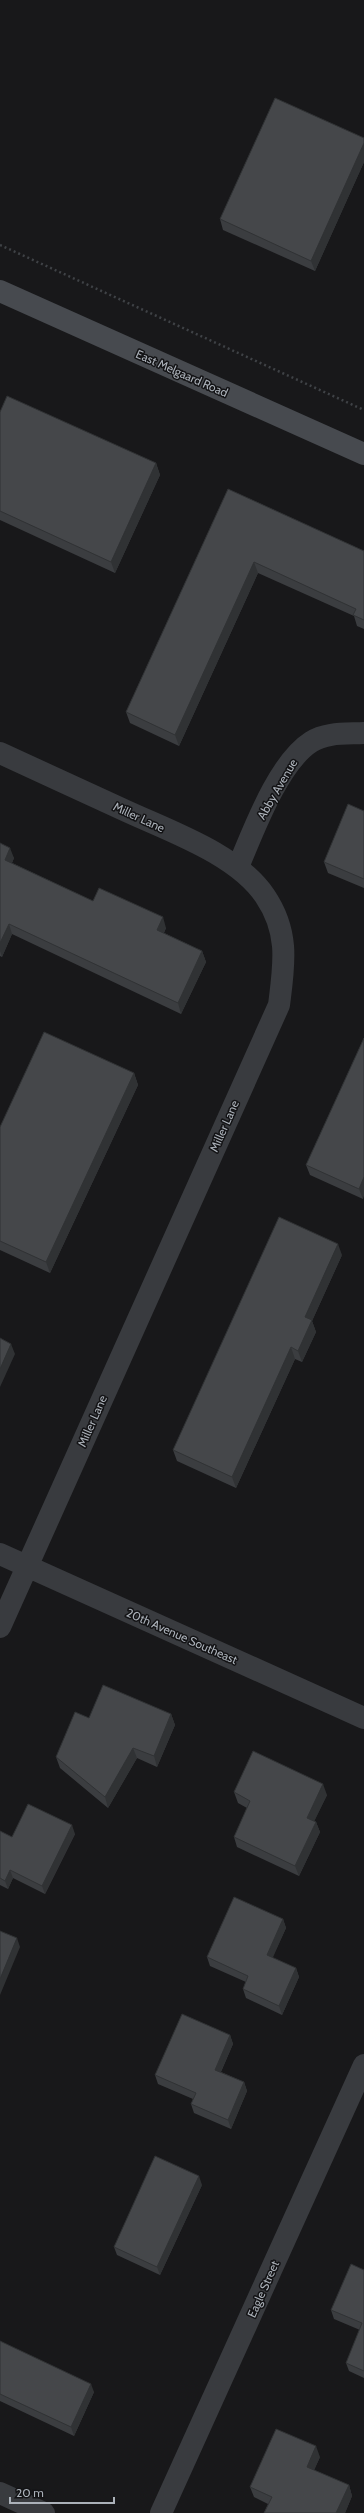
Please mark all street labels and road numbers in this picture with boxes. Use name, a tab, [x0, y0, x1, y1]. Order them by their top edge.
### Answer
street label: East Melgaard Road	[134, 346, 230, 400]
street label: Abby Avenue	[254, 756, 300, 822]
street label: Miller Lane	[111, 799, 167, 835]
street label: Miller Lane	[206, 1098, 242, 1154]
street label: Miller Lane	[74, 1393, 110, 1449]
street label: 20th Avenue Southeast	[124, 1605, 240, 1667]
street label: Eagle Street	[244, 2258, 282, 2320]

